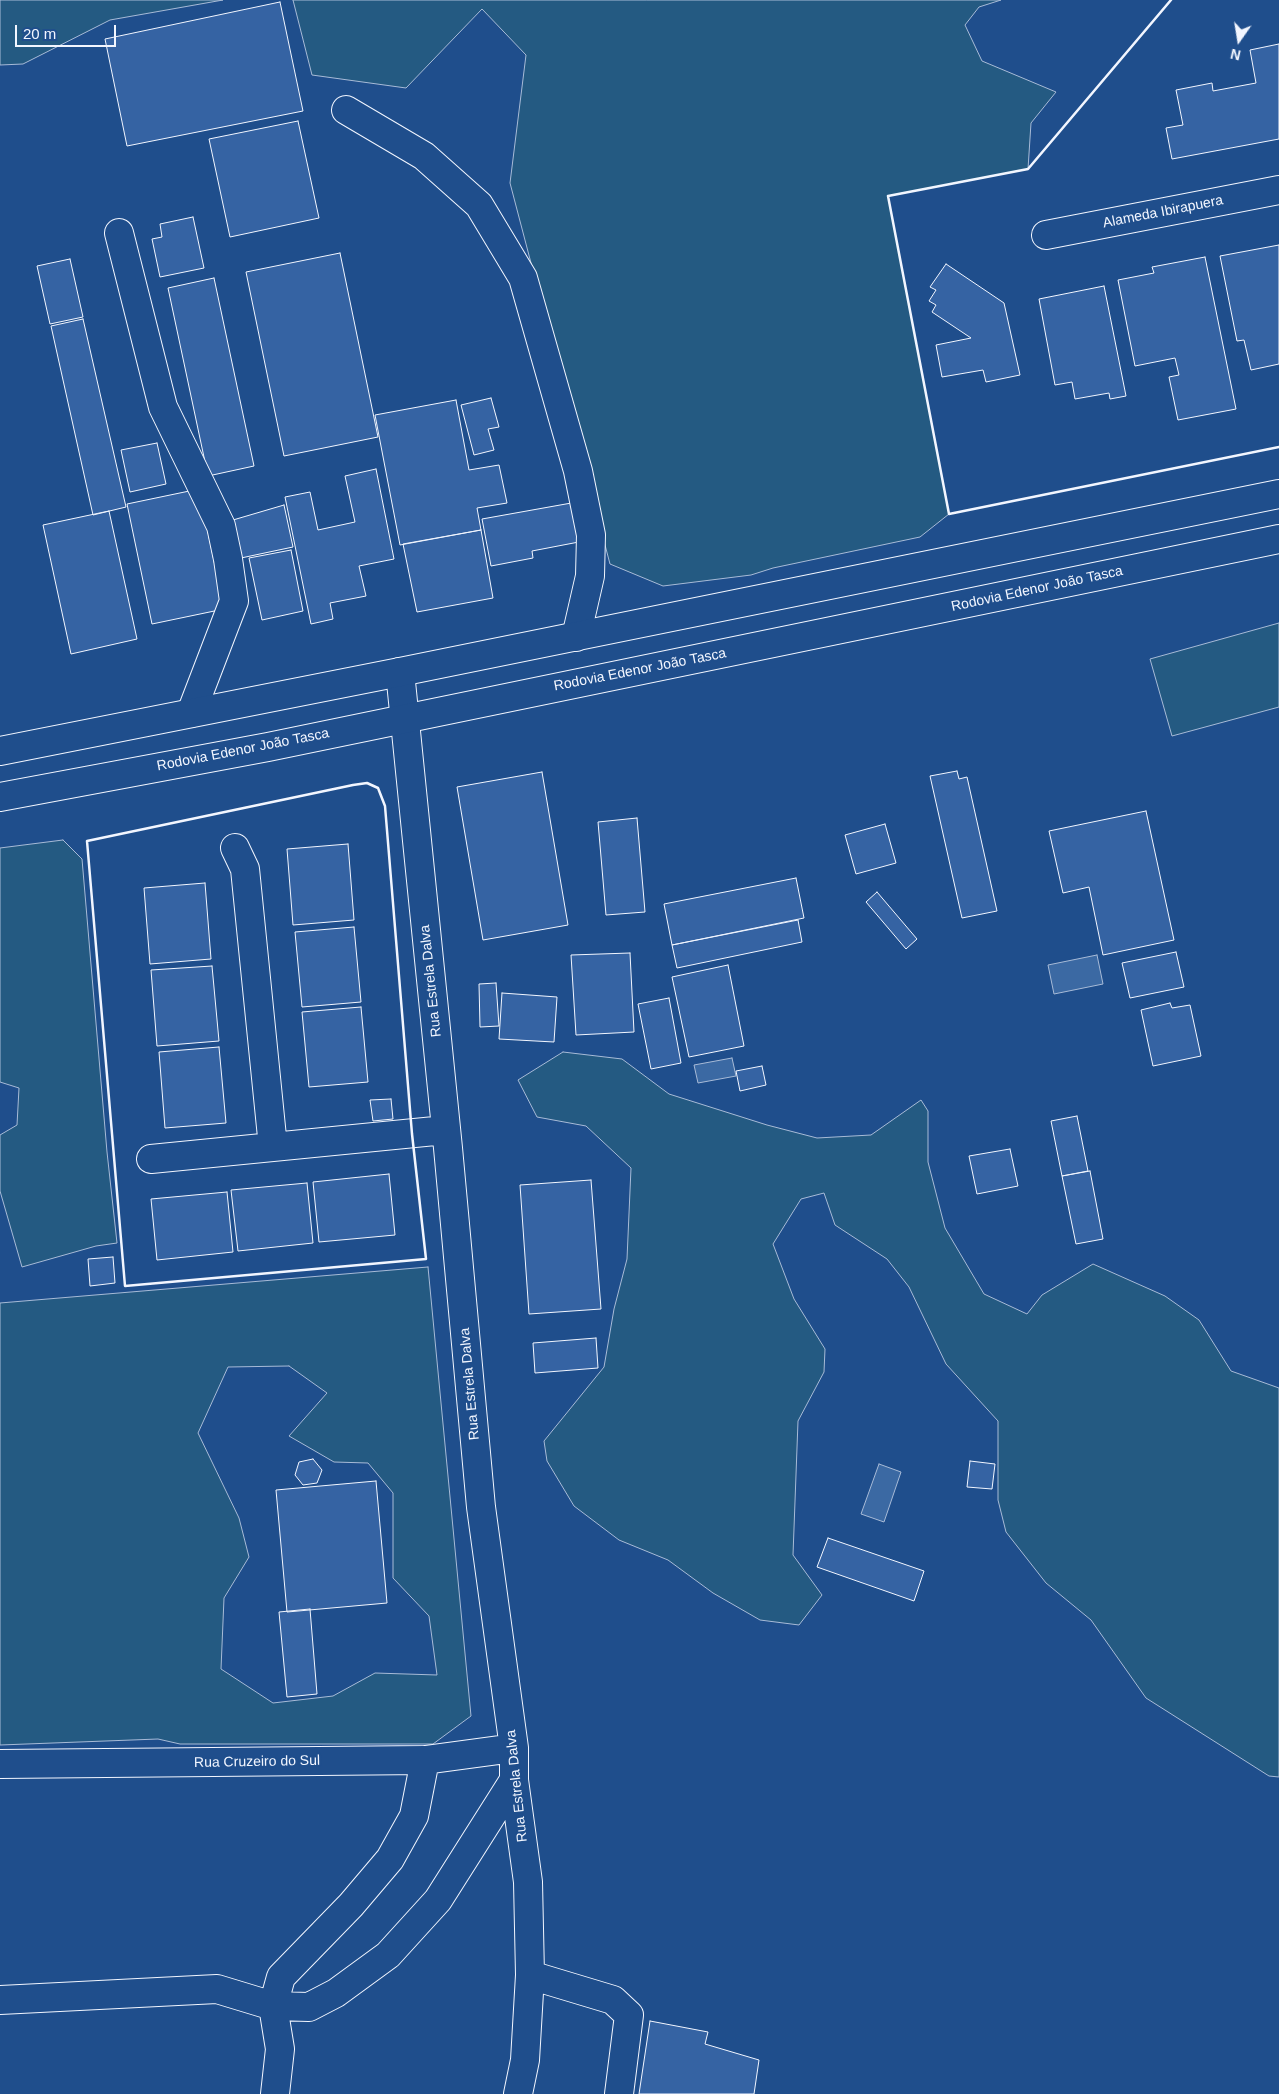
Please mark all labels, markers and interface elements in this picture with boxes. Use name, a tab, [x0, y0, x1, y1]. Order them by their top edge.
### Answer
scale bar	[18, 15, 119, 47]
north arrow	[1214, 15, 1264, 65]
text: 20 m	[23, 25, 56, 42]
text: N	[1229, 46, 1242, 64]
street label: Alameda Ibirapuera	[1101, 192, 1225, 232]
street label: Rodovia Edenor João Tasca	[950, 563, 1124, 615]
street label: Rodovia Edenor João Tasca	[552, 645, 728, 695]
street label: Rodovia Edenor João Tasca	[155, 725, 331, 775]
street label: Rua Estrela Dalva	[417, 924, 445, 1038]
street label: Rua Estrela Dalva	[457, 1327, 483, 1441]
street label: Rua Estrela Dalva	[503, 1729, 531, 1843]
street label: Rua Cruzeiro do Sul	[194, 1753, 320, 1771]

